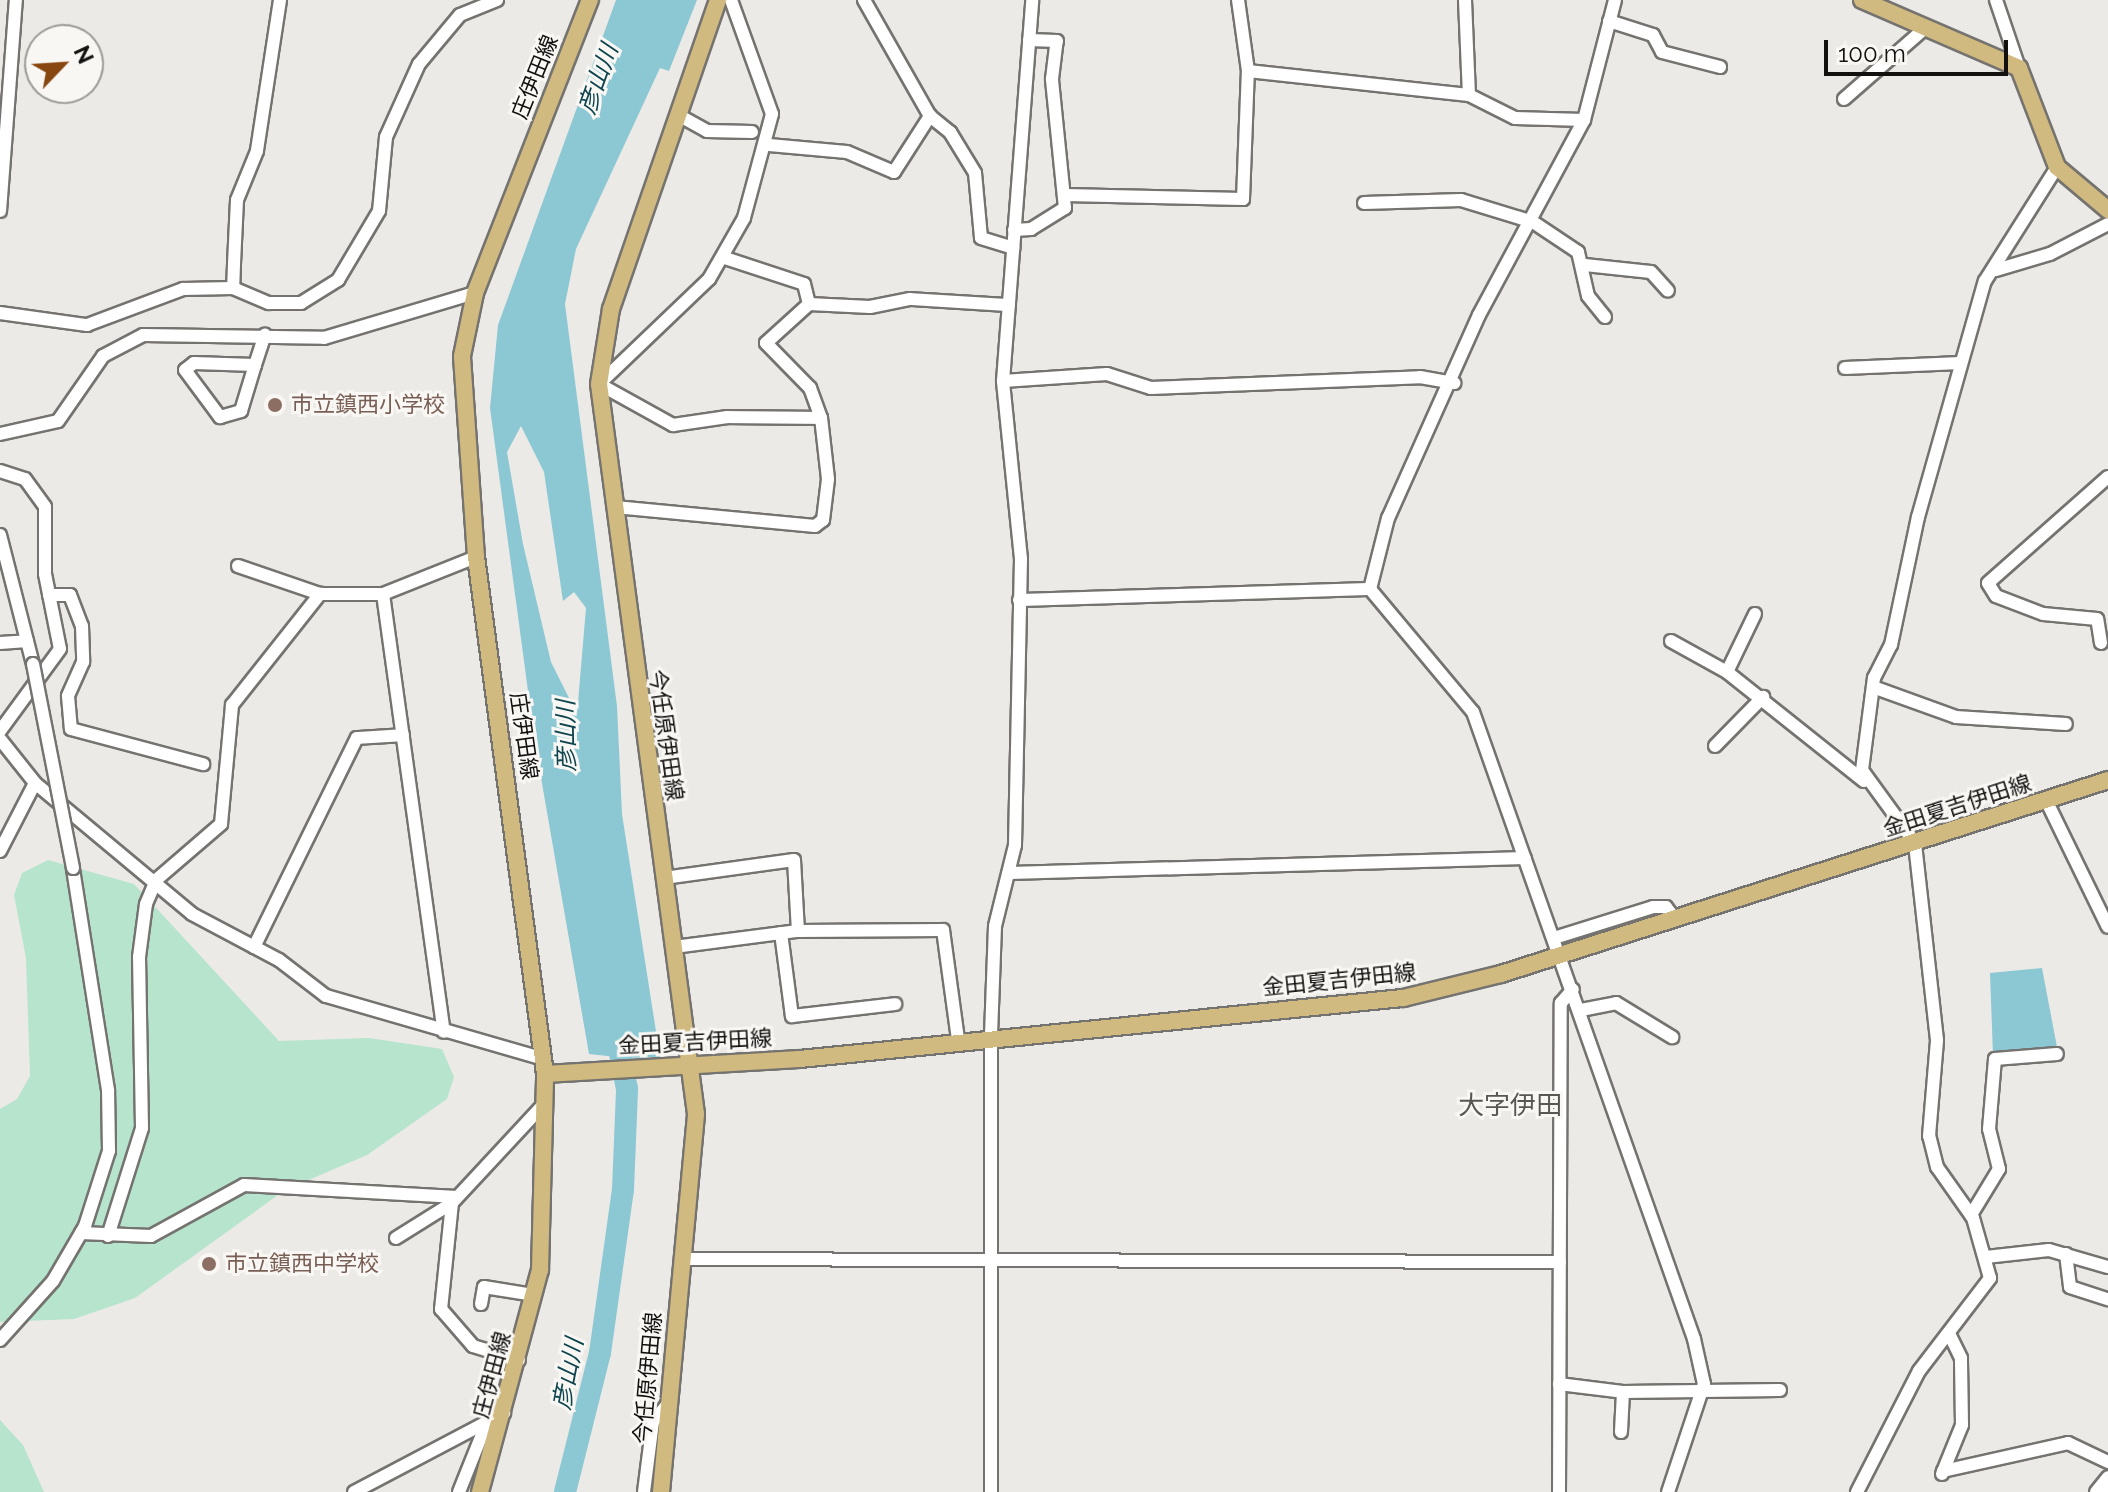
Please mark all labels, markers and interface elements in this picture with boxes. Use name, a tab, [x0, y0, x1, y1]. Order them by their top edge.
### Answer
north arrow	[24, 24, 104, 104]
scale bar	[1828, 24, 2012, 74]
street label: 庄伊田線	[506, 31, 564, 123]
text: 100 m	[1838, 39, 1906, 68]
water label: 彦山川	[572, 40, 624, 118]
text: N	[69, 42, 99, 68]
place label: 市立鎮西小学校	[291, 392, 445, 418]
marker: 市立鎮西小学校	[266, 396, 284, 414]
street label: 今任原伊田線	[644, 668, 688, 802]
street label: 庄伊田線	[505, 691, 543, 781]
water label: 彦山川	[551, 700, 581, 772]
street label: 金田夏吉伊田線	[1880, 770, 2034, 842]
street label: 金田夏吉伊田線	[1261, 959, 1417, 1001]
street label: 金田夏吉伊田線	[617, 1025, 773, 1059]
district label: 大字伊田	[1458, 1090, 1562, 1122]
place label: 市立鎮西中学校	[225, 1251, 379, 1277]
marker: 市立鎮西中学校	[200, 1255, 218, 1273]
street label: 今任原伊田線	[629, 1311, 667, 1445]
street label: 庄伊田線	[468, 1329, 516, 1421]
water label: 彦山川	[547, 1336, 589, 1412]

